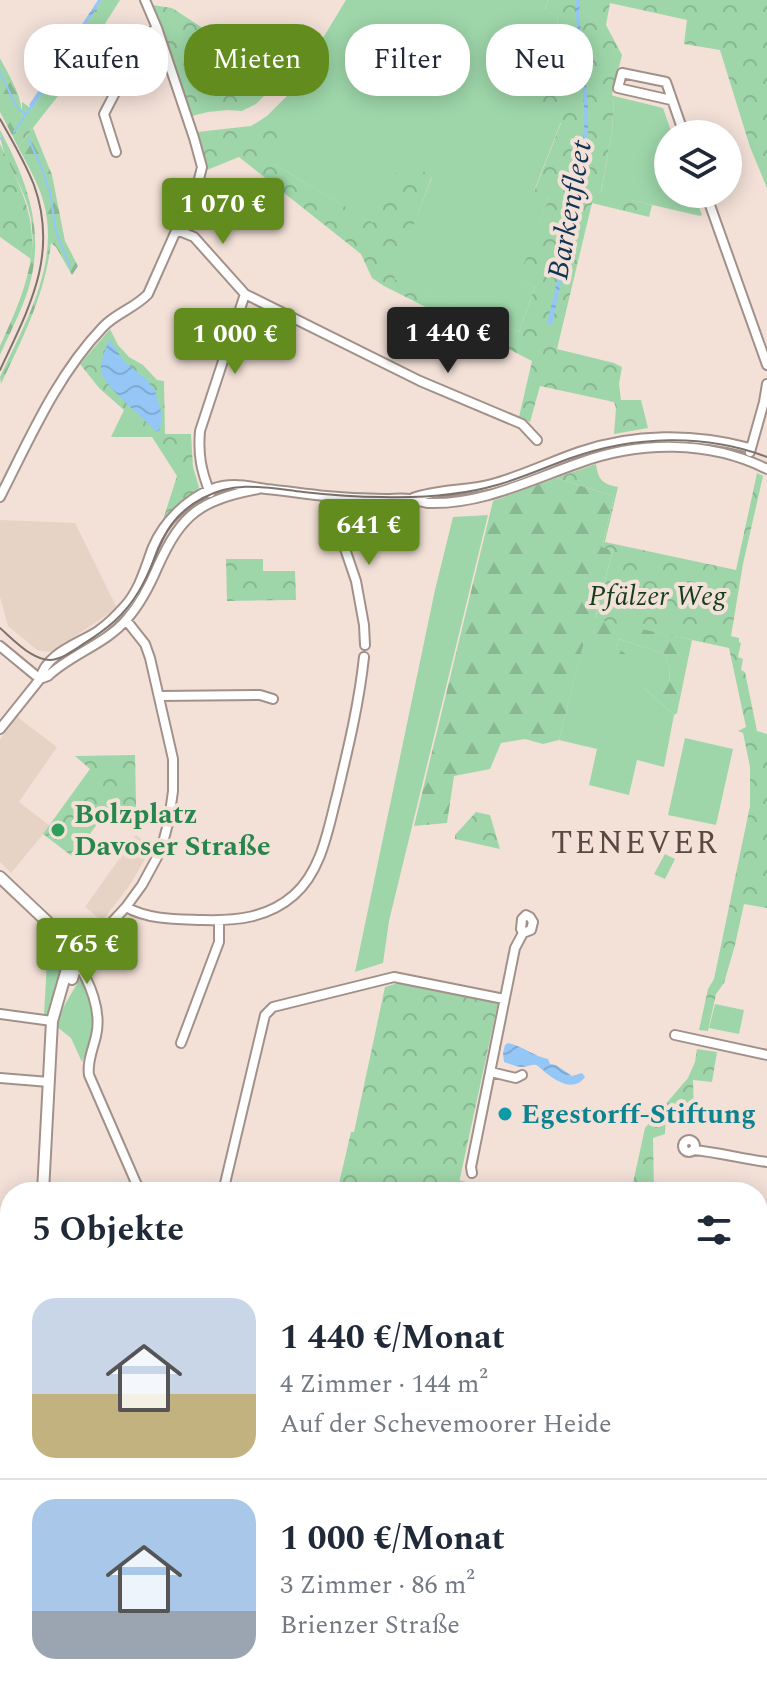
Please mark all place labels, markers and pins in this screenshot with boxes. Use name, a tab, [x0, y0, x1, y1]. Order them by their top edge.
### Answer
pin: 1 070 €	[149, 178, 297, 246]
pin: 1 440 €	[374, 307, 522, 375]
pin: 1 000 €	[161, 308, 309, 376]
pin: 641 €	[313, 499, 425, 567]
place label: Bolzplatz Davoser Straße	[74, 793, 271, 868]
marker: Bolzplatz Davoser Straße	[49, 821, 67, 839]
pin: 765 €	[31, 918, 143, 986]
place label: Egestorff-Stiftung	[521, 1093, 756, 1136]
marker: Egestorff-Stiftung	[496, 1105, 514, 1123]

